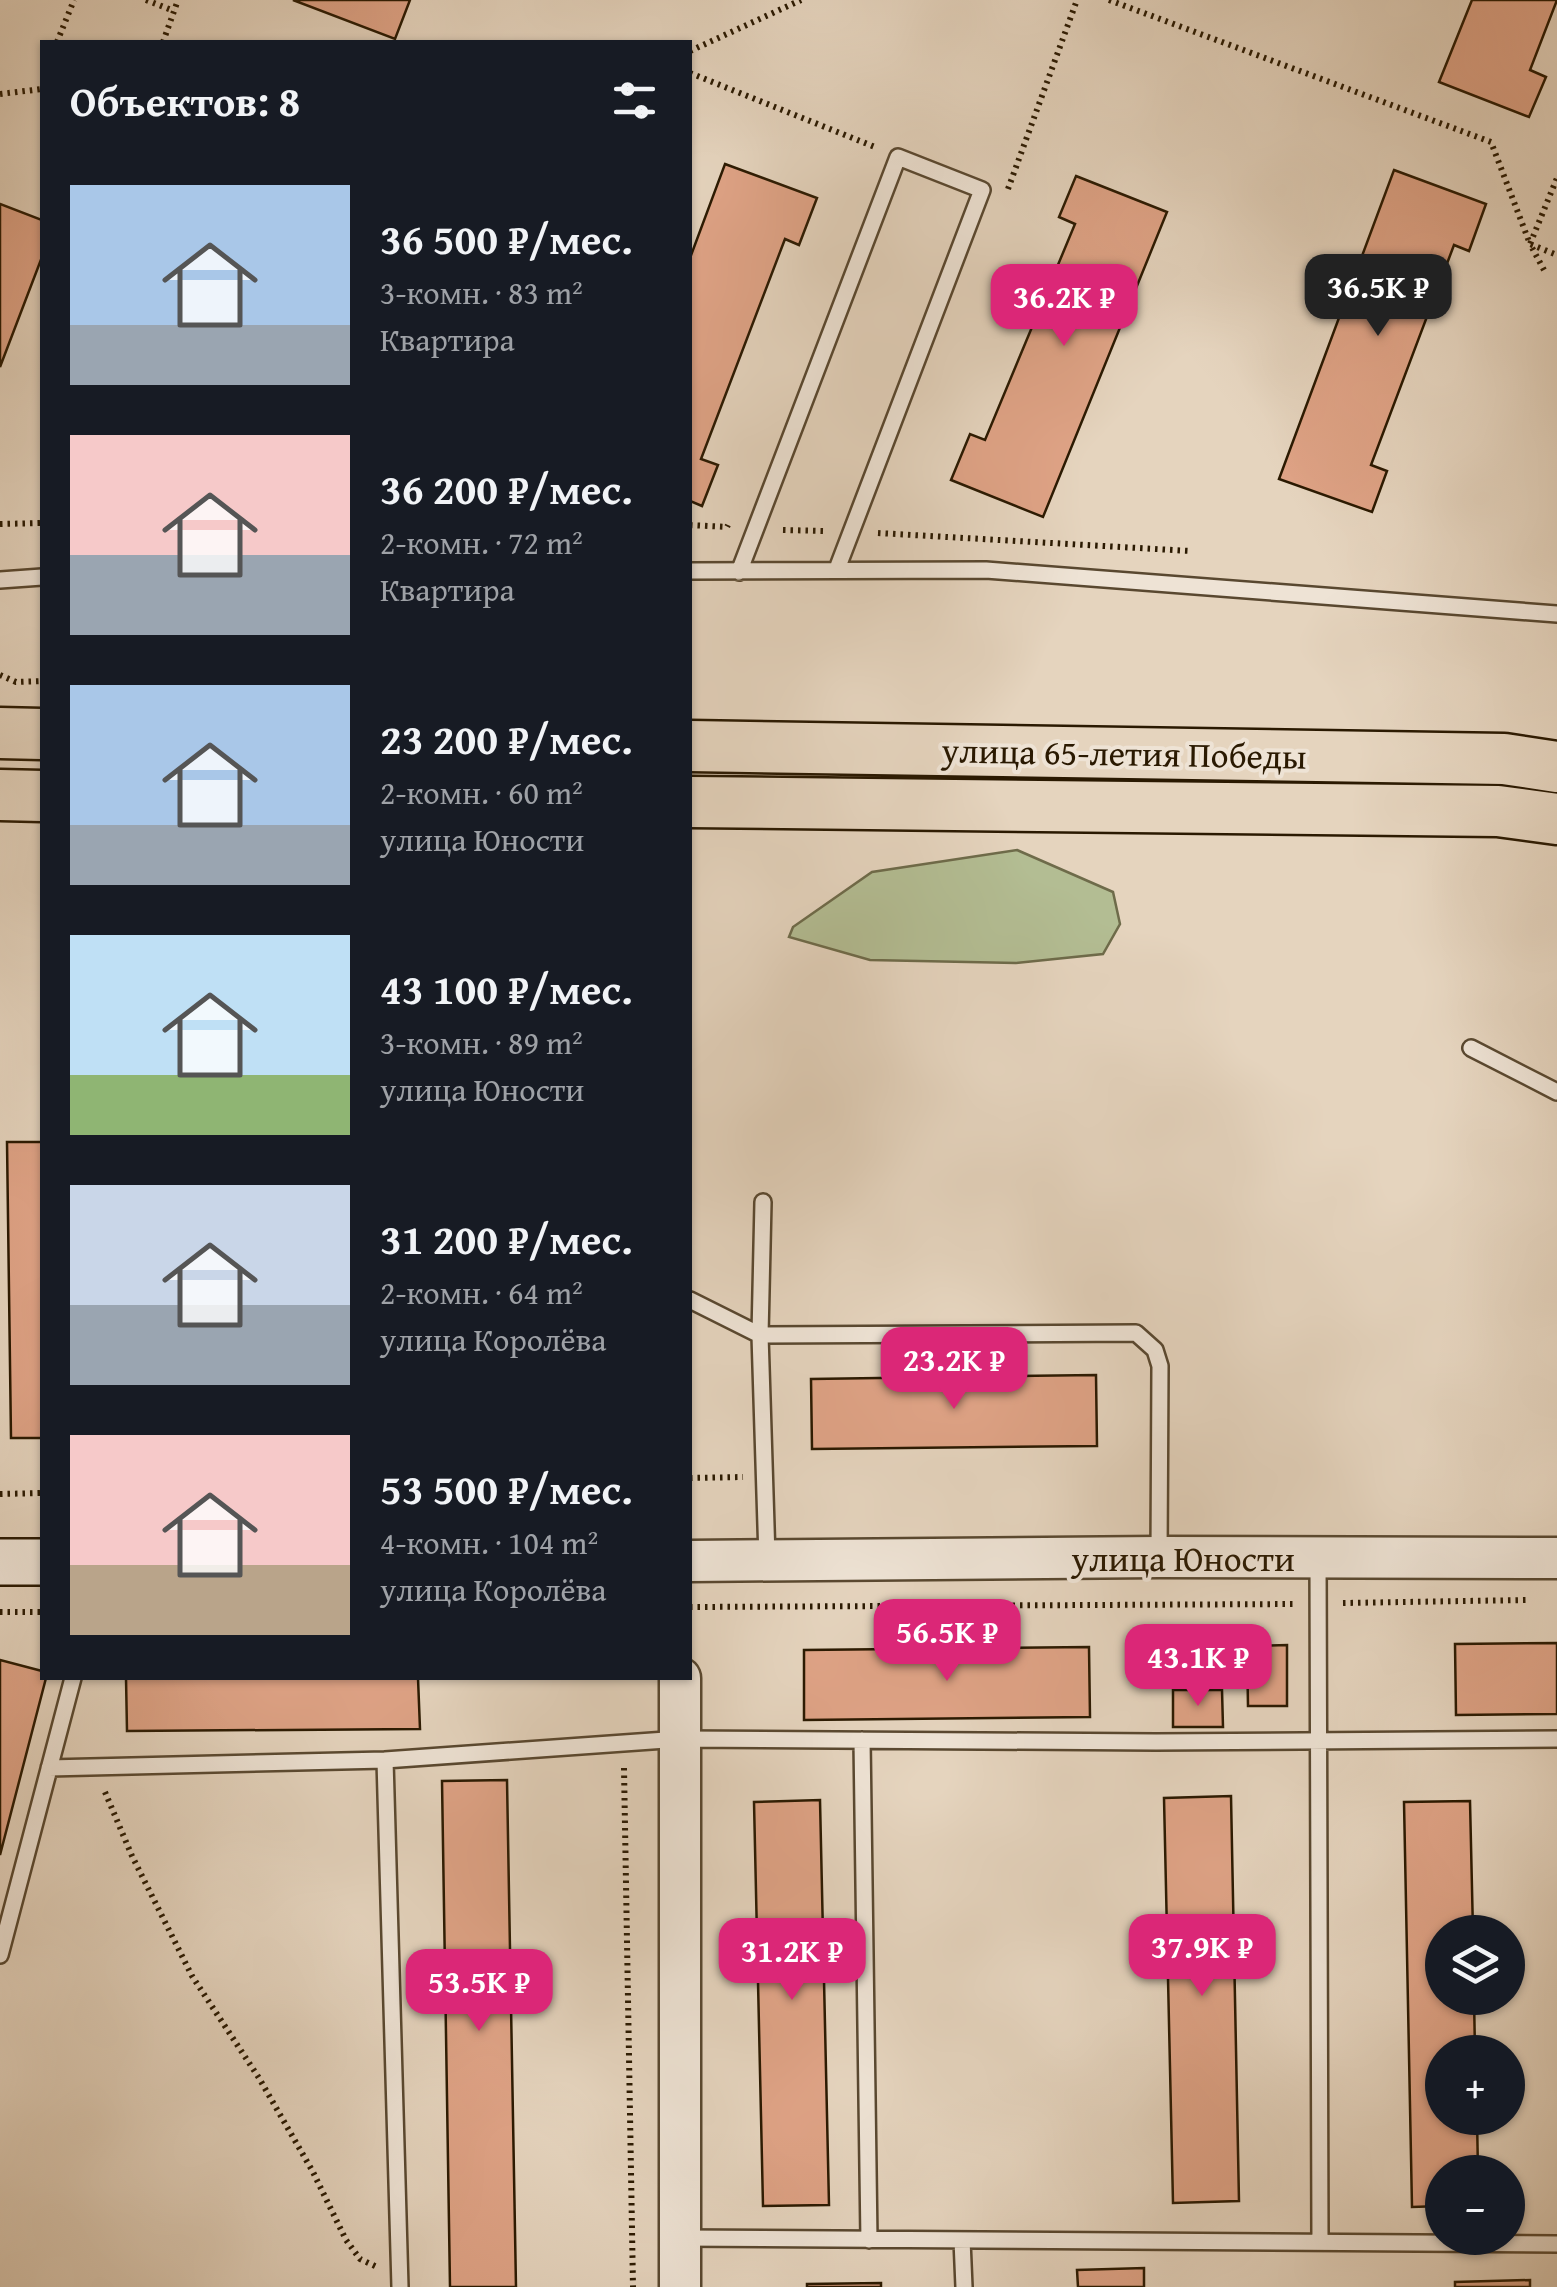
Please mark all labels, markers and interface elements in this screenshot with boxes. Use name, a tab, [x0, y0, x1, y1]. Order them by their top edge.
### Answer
text: Объектов: 8	[70, 70, 300, 131]
icon: filters	[607, 73, 662, 128]
text: 36 500 ₽/мес.	[380, 208, 633, 269]
icon: home	[150, 225, 270, 345]
pin: 36.5K ₽	[1286, 254, 1470, 339]
text: 36.5K ₽	[1327, 263, 1429, 310]
pin: 36.2K ₽	[972, 264, 1156, 349]
text: 3-комн. · 83 m²	[380, 269, 583, 316]
text: 36.2K ₽	[1013, 273, 1115, 320]
text: Квартира	[380, 316, 515, 363]
text: 36 200 ₽/мес.	[380, 458, 633, 519]
icon: home	[150, 475, 270, 595]
text: 2-комн. · 72 m²	[380, 519, 583, 566]
text: Квартира	[380, 566, 515, 613]
text: 23 200 ₽/мес.	[380, 708, 633, 769]
street label: улица 65-летия Победы	[940, 724, 1307, 782]
icon: home	[150, 725, 270, 845]
text: 2-комн. · 60 m²	[380, 769, 583, 816]
text: улица Юности	[380, 816, 584, 863]
text: 43 100 ₽/мес.	[380, 958, 633, 1019]
icon: home	[150, 975, 270, 1095]
text: 3-комн. · 89 m²	[380, 1019, 583, 1066]
text: улица Юности	[380, 1066, 584, 1113]
text: 31 200 ₽/мес.	[380, 1208, 633, 1269]
icon: home	[150, 1225, 270, 1345]
text: 2-комн. · 64 m²	[380, 1269, 583, 1316]
text: улица Королёва	[380, 1316, 606, 1363]
pin: 23.2K ₽	[862, 1327, 1046, 1412]
text: 23.2K ₽	[903, 1336, 1005, 1383]
text: 53 500 ₽/мес.	[380, 1458, 633, 1519]
icon: home	[150, 1475, 270, 1595]
text: 4-комн. · 104 m²	[380, 1519, 598, 1566]
street label: улица Юности	[1070, 1533, 1295, 1584]
text: улица Королёва	[380, 1566, 606, 1613]
pin: 56.5K ₽	[855, 1599, 1039, 1684]
text: 56.5K ₽	[896, 1608, 998, 1655]
pin: 43.1K ₽	[1106, 1624, 1290, 1709]
text: 43.1K ₽	[1147, 1633, 1249, 1680]
pin: 37.9K ₽	[1110, 1914, 1294, 1999]
map controls	[1425, 1915, 1525, 2255]
button: layers	[1425, 1915, 1525, 2015]
pin: 31.2K ₽	[700, 1918, 884, 2003]
text: 37.9K ₽	[1151, 1923, 1253, 1970]
text: 31.2K ₽	[741, 1927, 843, 1974]
pin: 53.5K ₽	[387, 1949, 571, 2034]
text: 53.5K ₽	[428, 1958, 530, 2005]
button: +	[1425, 2035, 1525, 2135]
button: −	[1425, 2155, 1525, 2255]

